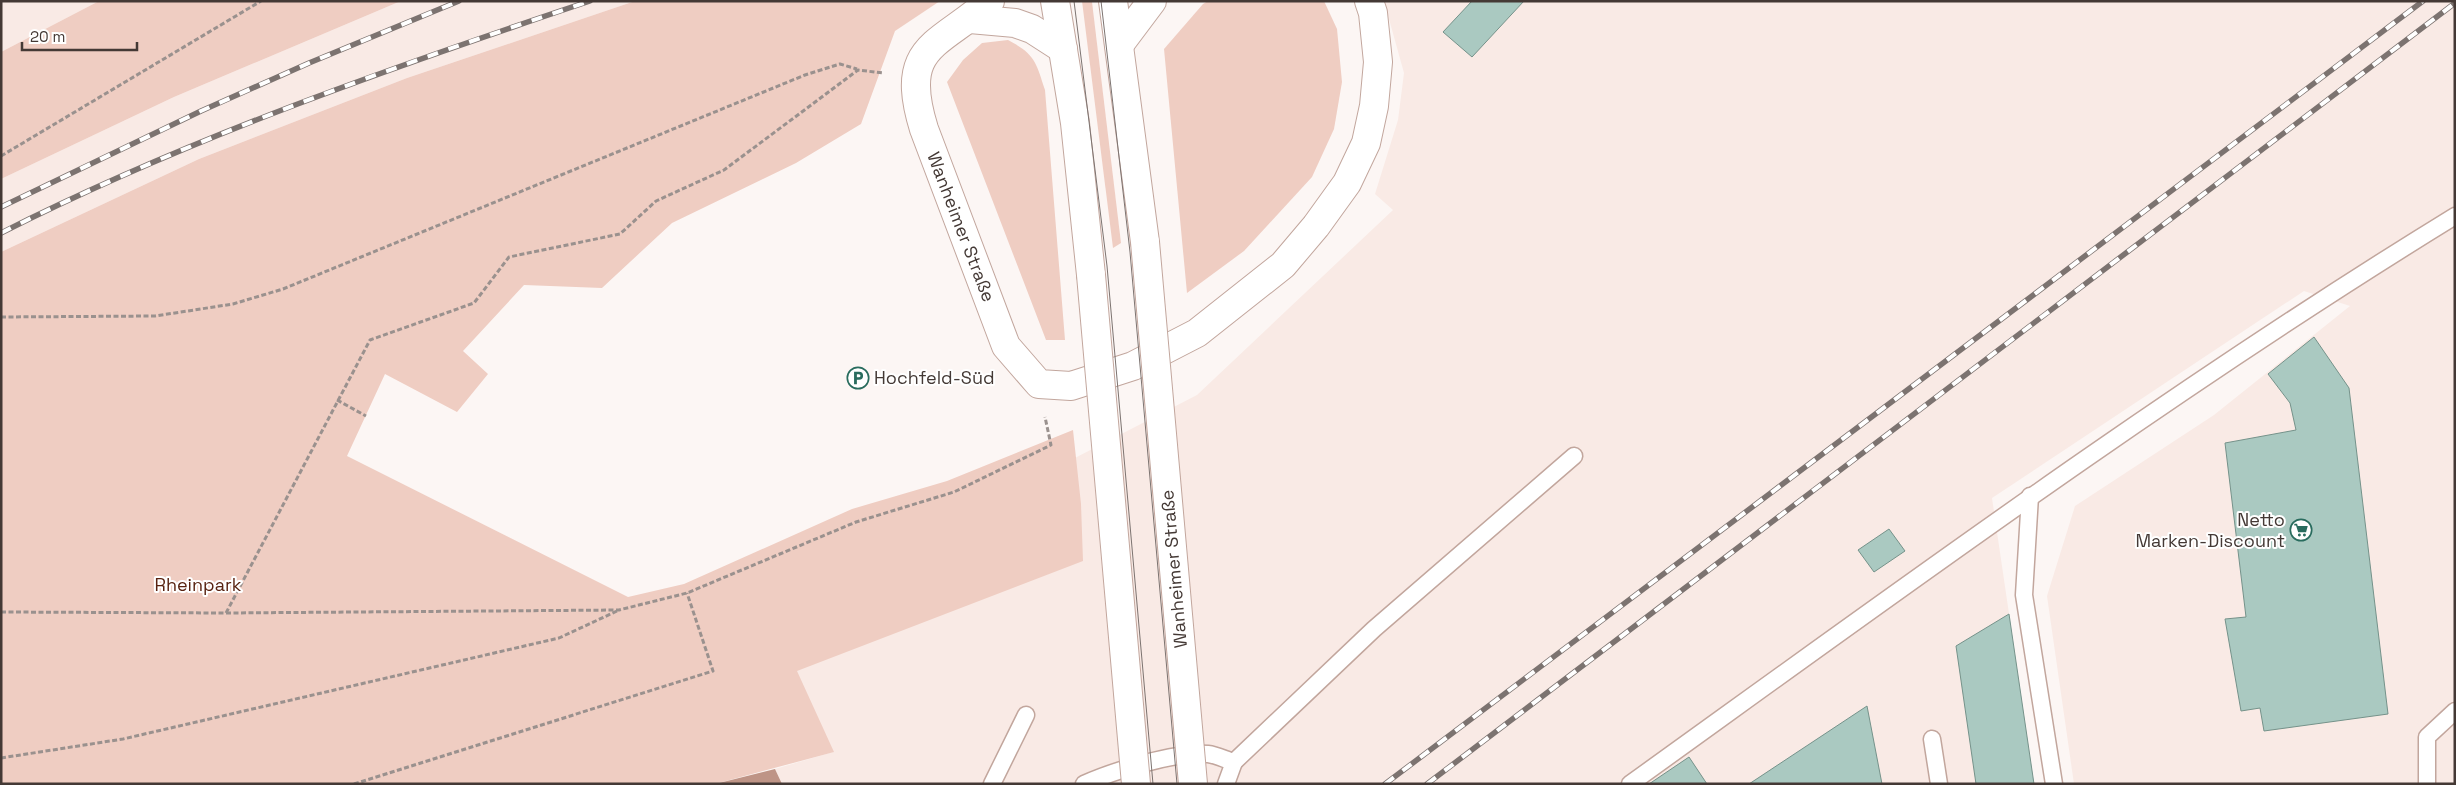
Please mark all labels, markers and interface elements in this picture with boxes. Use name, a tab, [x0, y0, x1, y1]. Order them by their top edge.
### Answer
scale bar	[22, 20, 138, 52]
text: 20 m	[30, 27, 65, 46]
street label: Wanheimer Straße	[922, 149, 1001, 305]
parking icon: Hochfeld-Süd	[846, 366, 870, 390]
place label: Hochfeld-Süd	[874, 366, 995, 389]
street label: Wanheimer Straße	[1155, 489, 1192, 649]
place label: Netto Marken-Discount	[2135, 508, 2285, 552]
supermarket icon: Netto Marken-Discount	[2289, 518, 2313, 542]
park label: Rheinpark	[155, 573, 242, 596]

